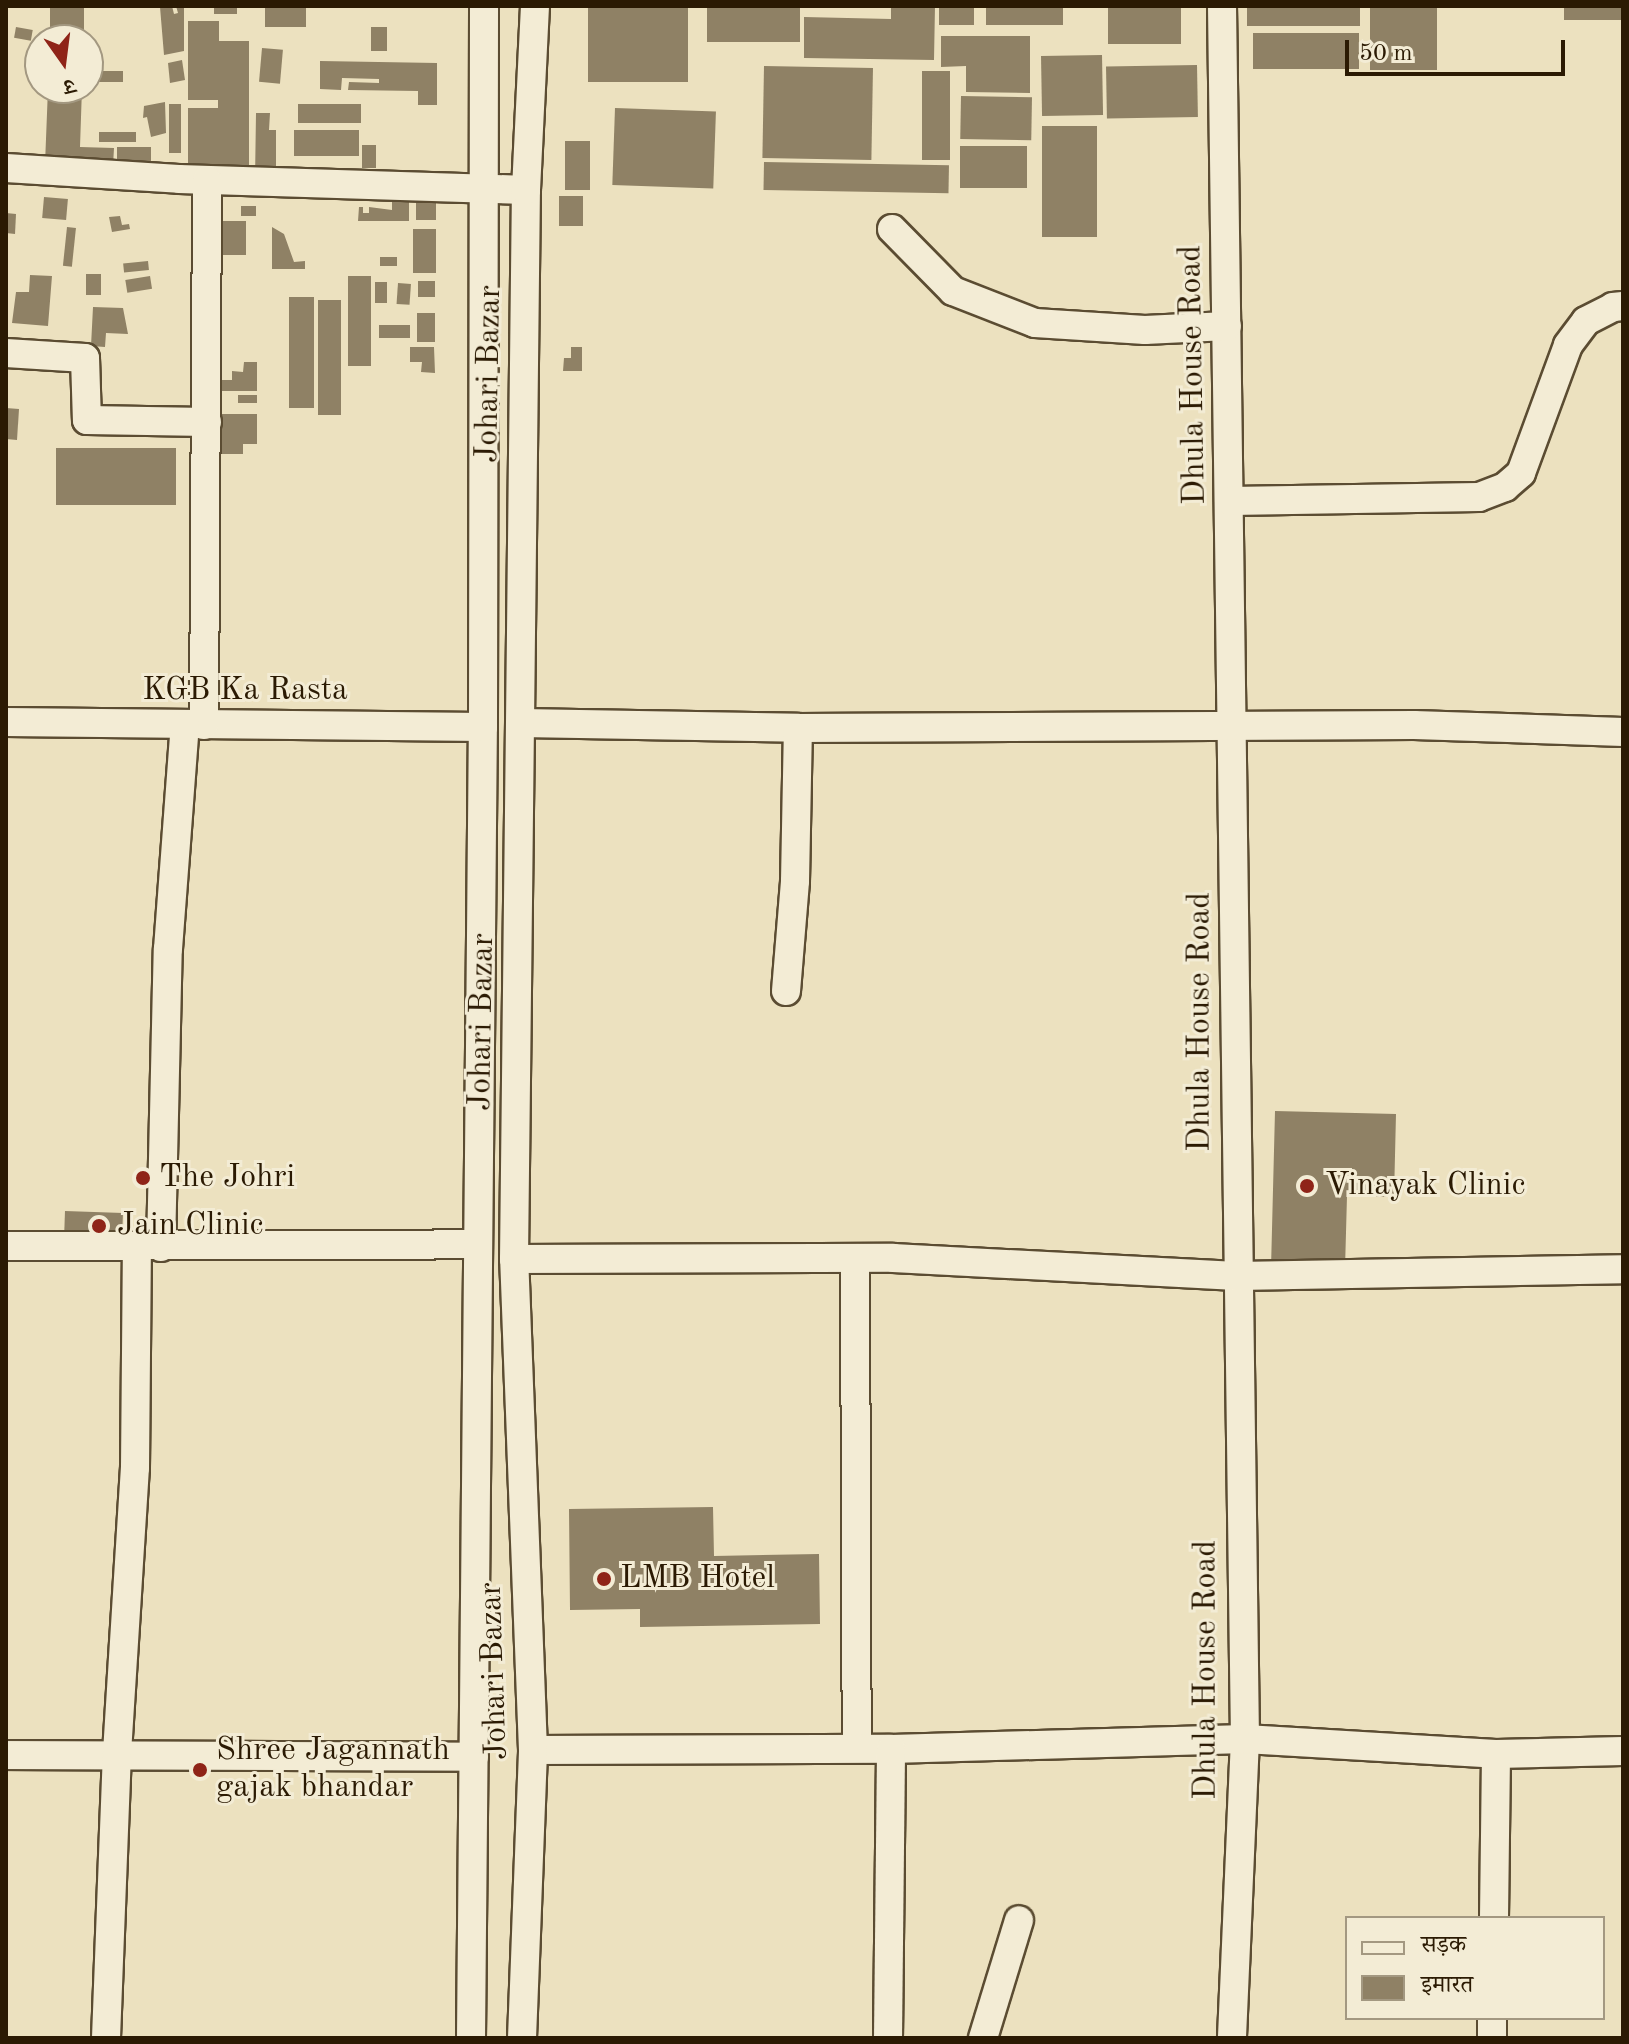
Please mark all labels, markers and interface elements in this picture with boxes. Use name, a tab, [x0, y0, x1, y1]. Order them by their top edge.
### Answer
north arrow	[24, 24, 104, 104]
scale bar	[1349, 24, 1569, 74]
text: 50 m	[1359, 42, 1413, 66]
text: उ	[61, 73, 77, 97]
street label: Dhula House Road	[1173, 245, 1215, 505]
street label: Johari Bazar	[469, 285, 511, 463]
street label: KGB Ka Rasta	[142, 672, 348, 710]
street label: Dhula House Road	[1182, 892, 1220, 1152]
street label: Johari Bazar	[462, 933, 504, 1111]
place label: The Johri	[159, 1159, 295, 1197]
place label: Vinayak Clinic	[1325, 1167, 1525, 1205]
marker: The Johri	[134, 1169, 152, 1187]
marker: Vinayak Clinic	[1296, 1175, 1318, 1197]
place label: Jain Clinic	[117, 1207, 264, 1245]
marker: Jain Clinic	[88, 1215, 110, 1237]
street label: Dhula House Road	[1188, 1540, 1226, 1800]
place label: LMB Hotel	[620, 1560, 775, 1598]
marker: LMB Hotel	[595, 1570, 613, 1588]
street label: Johari Bazar	[473, 1581, 517, 1761]
place label: Shree Jagannath gajak bhandar	[216, 1733, 450, 1808]
marker: Shree Jagannath gajak bhandar	[191, 1761, 209, 1779]
legend	[1345, 1916, 1605, 2020]
text: सड़क	[1421, 1934, 1466, 1958]
text: इमारत	[1421, 1974, 1473, 1998]

